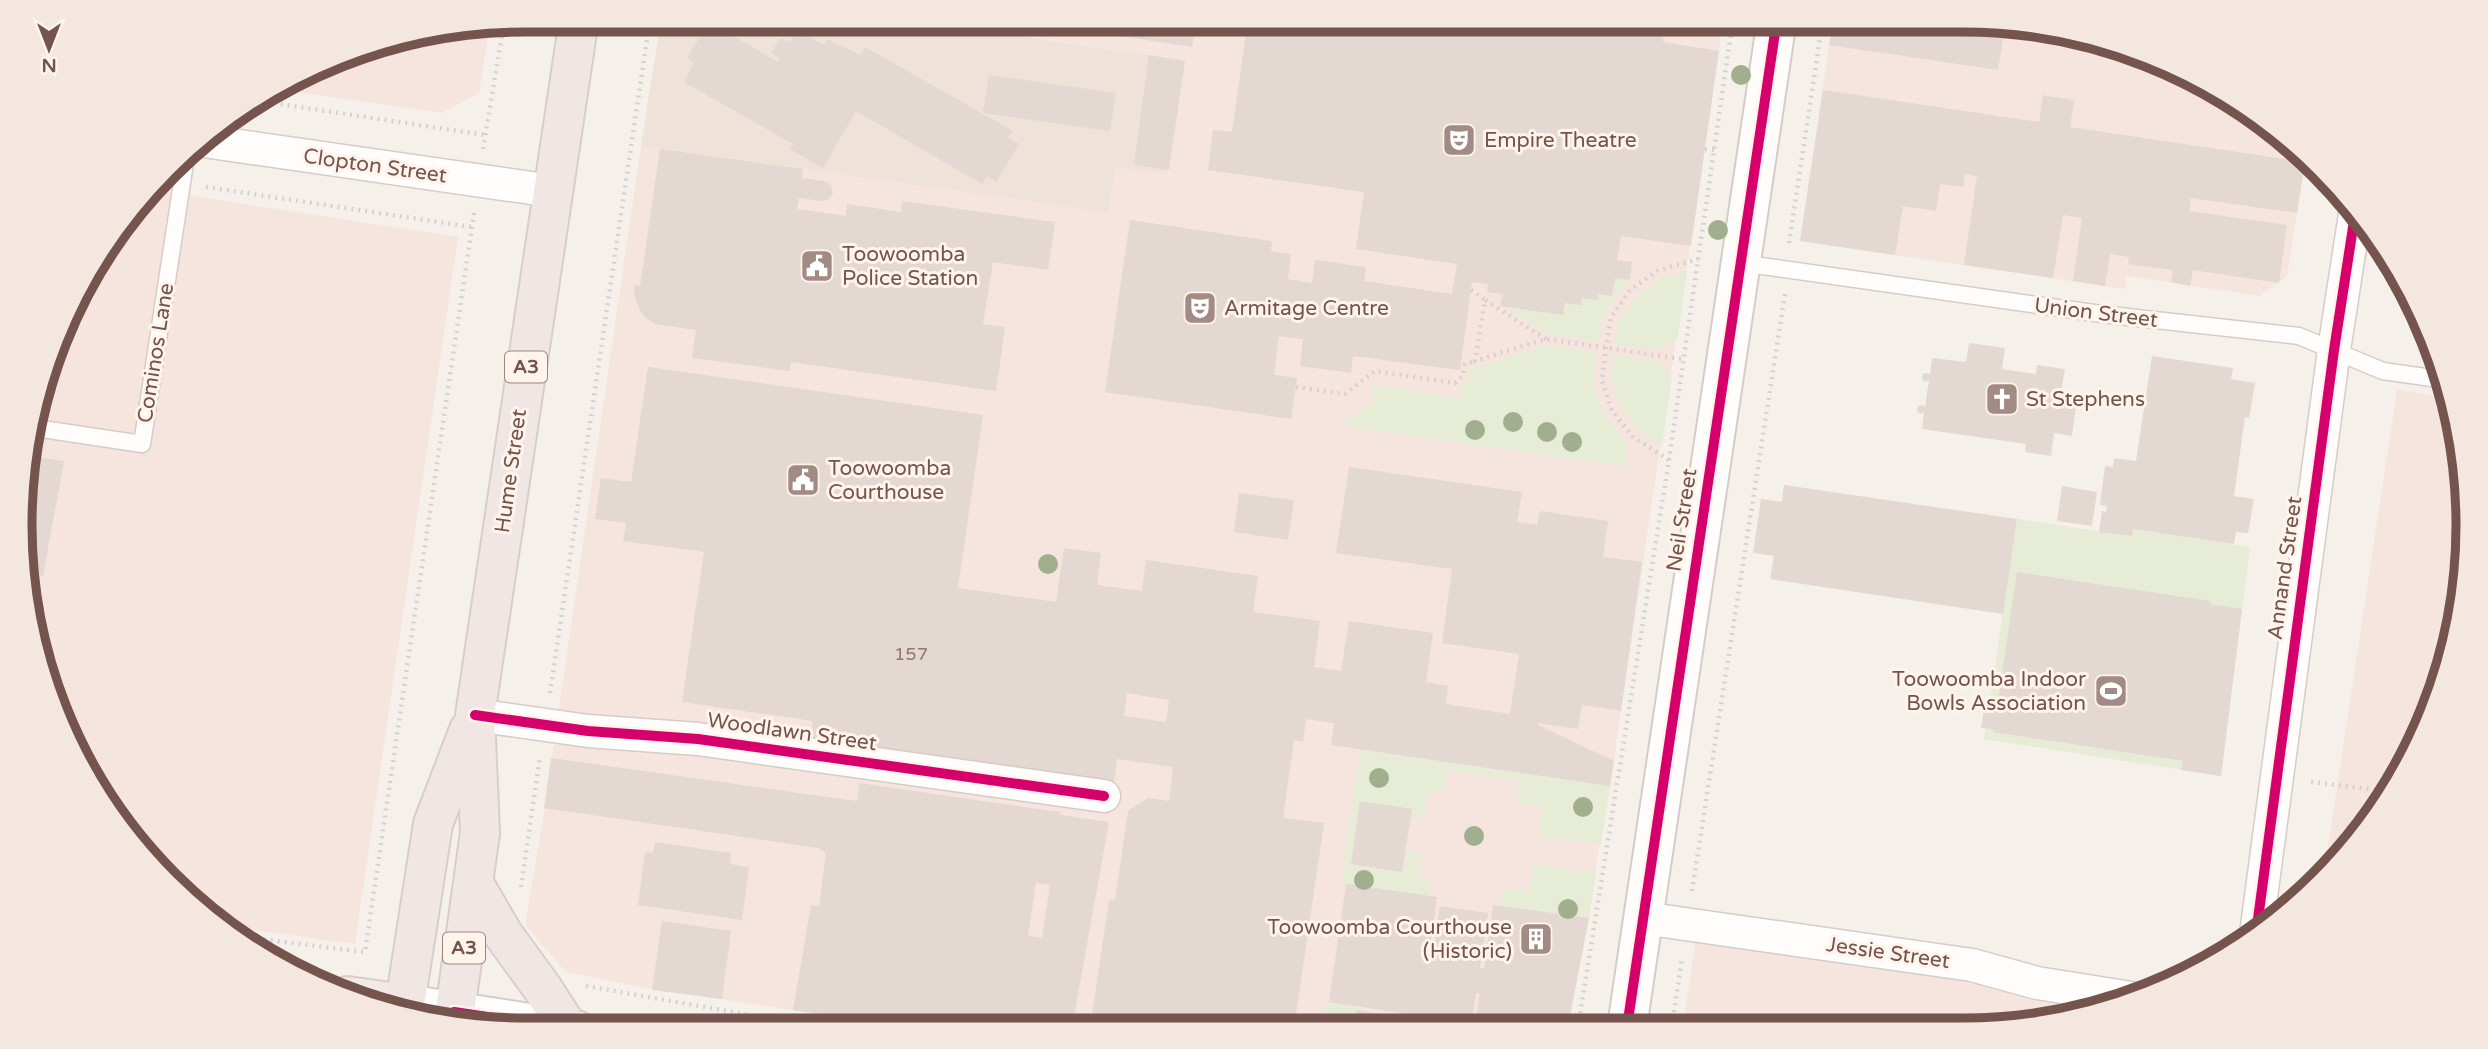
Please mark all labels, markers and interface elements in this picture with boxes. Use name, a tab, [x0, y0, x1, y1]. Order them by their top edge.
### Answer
north arrow	[14, 14, 84, 84]
text: N	[41, 54, 57, 76]
theatre icon: Empire Theatre	[1440, 121, 1478, 159]
place label: Empire Theatre	[1484, 128, 1637, 153]
street label: Clopton Street	[302, 144, 448, 188]
place label: Toowoomba Police Station	[842, 242, 978, 291]
public building icon: Toowoomba Police Station	[798, 247, 836, 285]
street label: Cominos Lane	[133, 281, 179, 425]
theatre icon: Armitage Centre	[1181, 289, 1219, 327]
street label: Union Street	[2033, 293, 2159, 333]
place label: Armitage Centre	[1224, 296, 1389, 321]
road number: A3	[505, 352, 547, 382]
church icon: St Stephens	[1983, 380, 2021, 418]
place label: St Stephens	[2026, 387, 2145, 412]
street label: Hume Street	[490, 407, 532, 535]
place label: Toowoomba Courthouse	[828, 456, 951, 505]
public building icon: Toowoomba Courthouse	[784, 461, 822, 499]
street label: Neil Street	[1661, 466, 1703, 574]
street label: Annand Street	[2263, 495, 2307, 641]
house number: 157	[894, 643, 928, 665]
place label: Toowoomba Indoor Bowls Association	[1892, 667, 2086, 716]
sports icon: Toowoomba Indoor Bowls Association	[2092, 672, 2130, 710]
street label: Woodlawn Street	[706, 708, 878, 756]
place label: Toowoomba Courthouse (Historic)	[1267, 915, 1512, 964]
building icon: Toowoomba Courthouse (Historic)	[1517, 920, 1555, 958]
road number: A3	[443, 932, 485, 964]
street label: Jessie Street	[1825, 932, 1951, 974]

